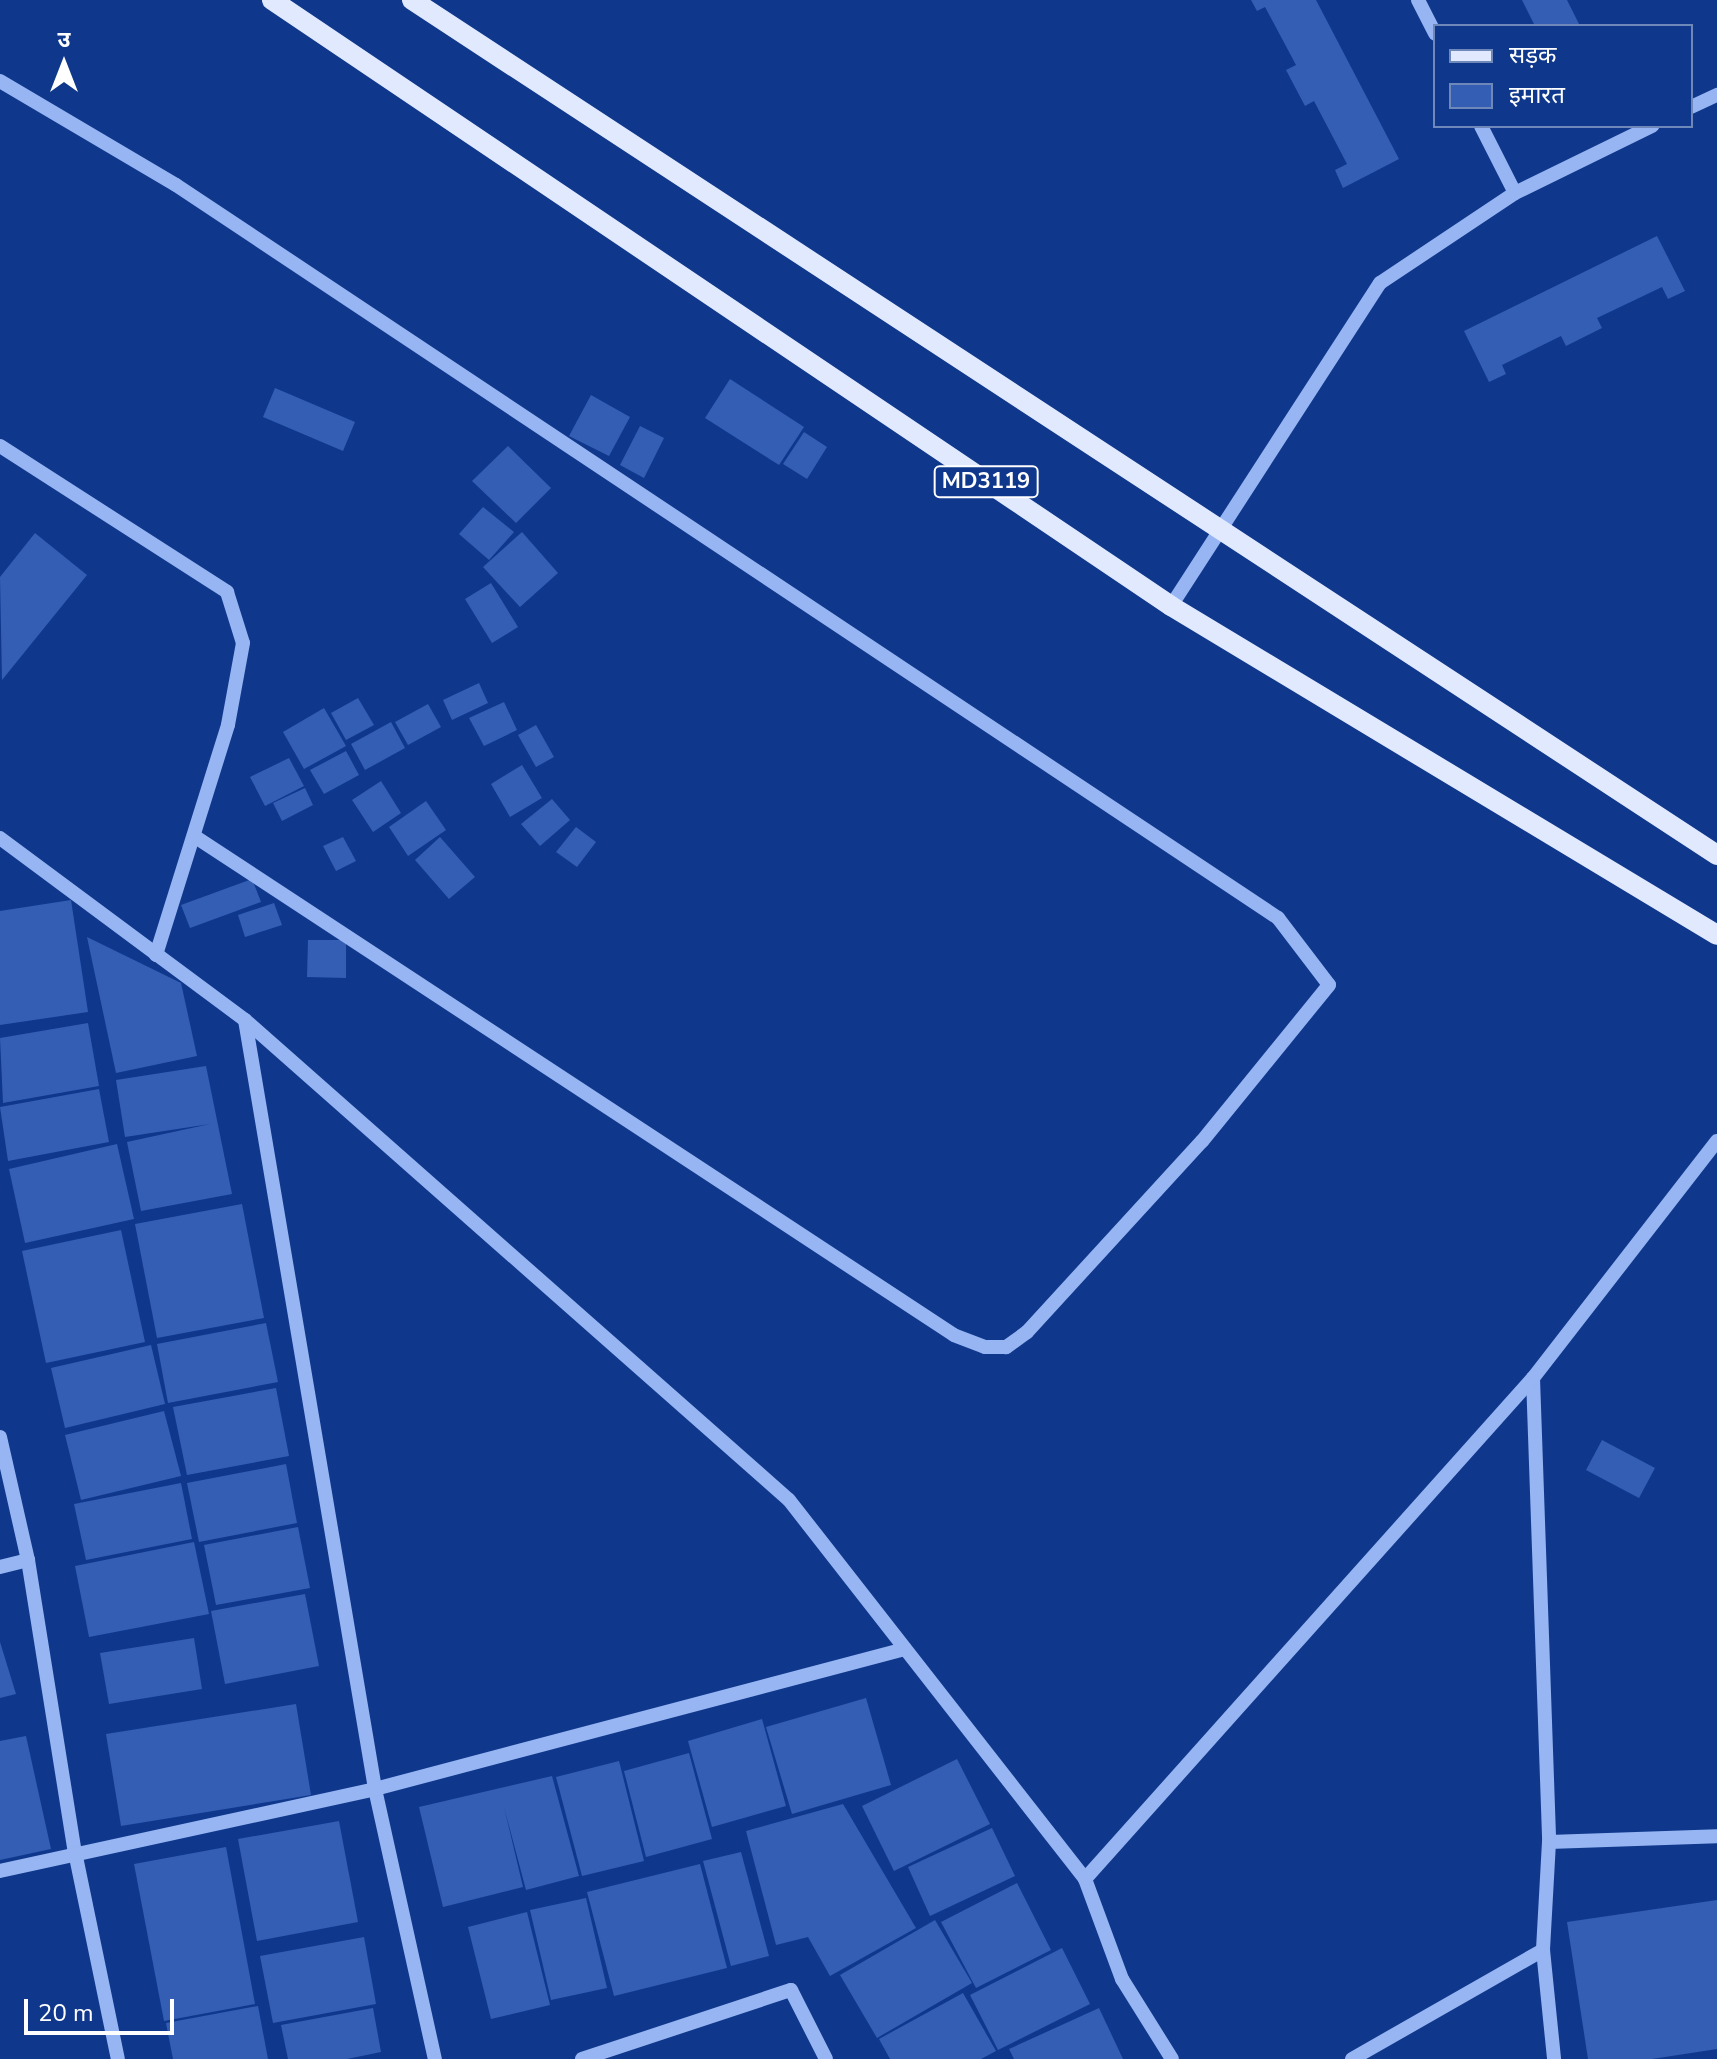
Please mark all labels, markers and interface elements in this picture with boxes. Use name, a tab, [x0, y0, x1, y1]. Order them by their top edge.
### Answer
north arrow	[24, 24, 104, 104]
legend	[1433, 24, 1693, 128]
text: उ	[58, 25, 70, 55]
text: सड़क	[1509, 39, 1557, 71]
text: इमारत	[1509, 79, 1565, 111]
road number: MD3119	[932, 464, 1040, 500]
scale bar	[28, 1983, 178, 2033]
text: 20 m	[38, 1997, 94, 2029]

